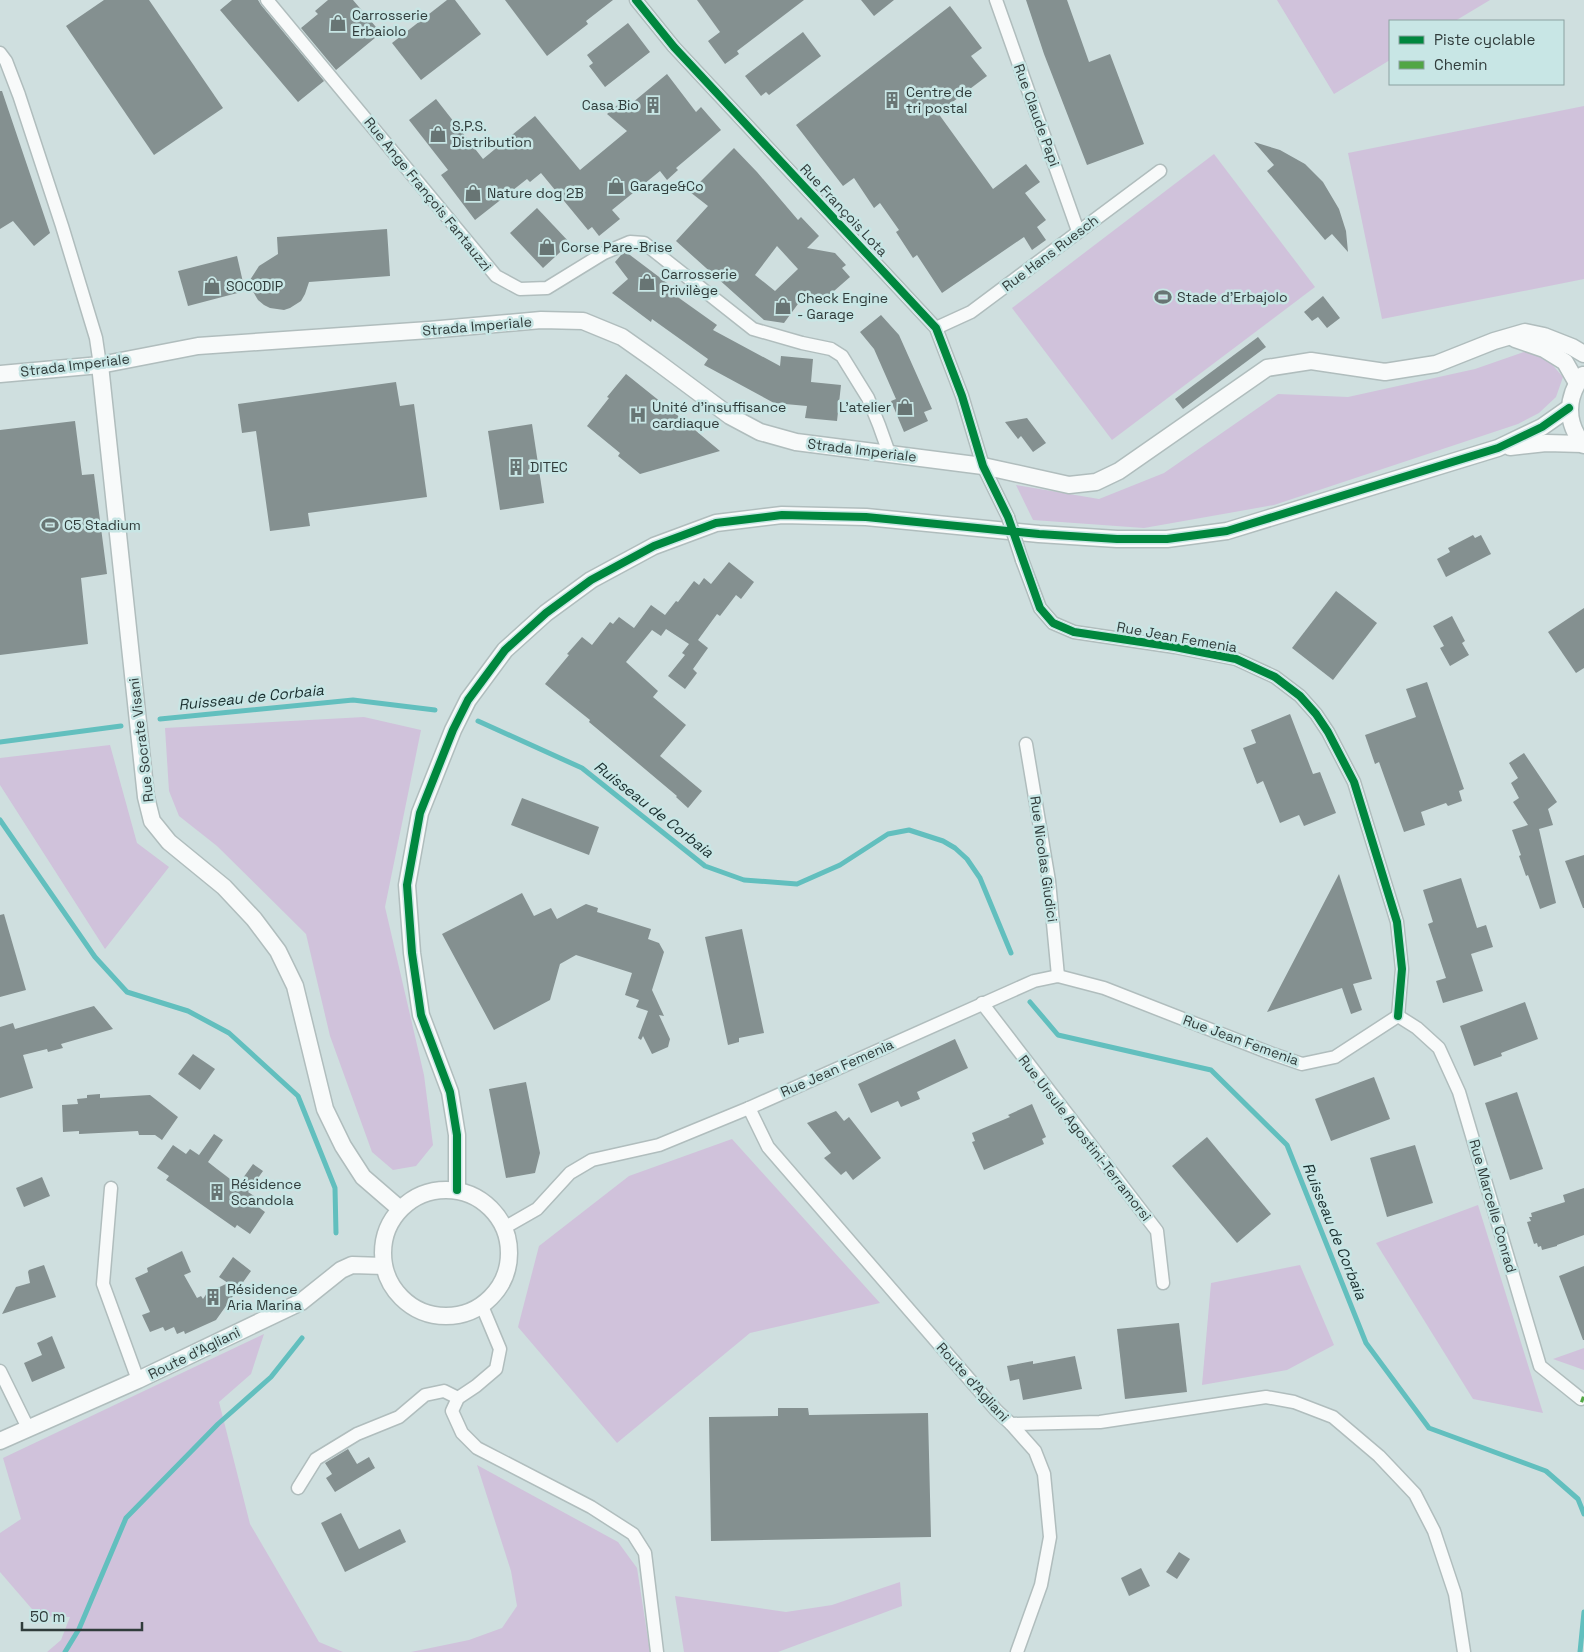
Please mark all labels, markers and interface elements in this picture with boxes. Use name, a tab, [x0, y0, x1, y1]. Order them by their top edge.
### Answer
place label: Carrosserie Erbaiolo	[352, 6, 428, 40]
shop icon: Carrosserie Erbaiolo	[328, 13, 348, 33]
legend	[1389, 20, 1564, 85]
text: Piste cyclable	[1434, 30, 1536, 49]
text: Chemin	[1434, 55, 1487, 74]
street label: Rue Claude Papi	[1010, 61, 1064, 169]
place label: Centre de tri postal	[906, 83, 972, 117]
building icon: Centre de tri postal	[882, 90, 902, 110]
building icon: Casa Bio	[643, 95, 663, 115]
place label: Casa Bio	[582, 96, 639, 114]
street label: Rue Ange François Fantauzzi	[360, 113, 496, 275]
place label: S.P.S. Distribution	[452, 117, 532, 151]
shop icon: S.P.S. Distribution	[428, 124, 448, 144]
street label: Rue François Lota	[796, 160, 892, 260]
shop icon: Garage&Co	[606, 176, 626, 196]
place label: Garage&Co	[630, 177, 704, 195]
shop icon: Nature dog 2B	[463, 183, 483, 203]
place label: Nature dog 2B	[487, 184, 584, 202]
street label: Rue Hans Ruesch	[998, 211, 1102, 295]
shop icon: Corse Pare-Brise	[537, 237, 557, 257]
place label: Corse Pare-Brise	[561, 238, 673, 256]
place label: Carrosserie Privilège	[661, 265, 737, 299]
shop icon: Carrosserie Privilège	[637, 272, 657, 292]
shop icon: SOCODIP	[202, 276, 222, 296]
place label: SOCODIP	[226, 277, 283, 295]
sports icon: Stade d'Erbajolo	[1153, 287, 1173, 307]
place label: Stade d'Erbajolo	[1177, 288, 1288, 306]
place label: Check Engine - Garage	[797, 289, 888, 323]
shop icon: Check Engine - Garage	[773, 296, 793, 316]
street label: Strada Imperiale	[422, 312, 532, 340]
street label: Strada Imperiale	[19, 349, 131, 381]
shop icon: L'atelier	[895, 397, 915, 417]
place label: Unité d'insuffisance cardiaque	[652, 398, 786, 432]
place label: L'atelier	[839, 398, 891, 416]
hospital icon: Unité d'insuffisance cardiaque	[628, 405, 648, 425]
street label: Strada Imperiale	[806, 434, 918, 466]
building icon: DITEC	[506, 457, 526, 477]
place label: DITEC	[530, 458, 568, 476]
sports icon: C5 Stadium	[40, 515, 60, 535]
place label: C5 Stadium	[64, 516, 141, 534]
street label: Rue Jean Femenia	[1115, 618, 1239, 656]
street label: Rue Socrate Visani	[124, 677, 158, 803]
water label: Ruisseau de Corbaia	[177, 680, 325, 714]
water label: Ruisseau de Corbaia	[591, 757, 718, 862]
street label: Rue Nicolas Giudici	[1026, 795, 1062, 923]
street label: Rue Jean Femenia	[1181, 1011, 1301, 1069]
street label: Rue Jean Femenia	[778, 1035, 896, 1101]
street label: Rue Ursule Agostini-Terramorsi	[1015, 1051, 1155, 1225]
street label: Rue Marcelle Conrad	[1465, 1137, 1521, 1275]
water label: Ruisseau de Corbaia	[1299, 1160, 1371, 1303]
place label: Résidence Scandola	[231, 1175, 301, 1209]
building icon: Résidence Scandola	[207, 1182, 227, 1202]
place label: Résidence Aria Marina	[227, 1280, 302, 1314]
building icon: Résidence Aria Marina	[203, 1287, 223, 1307]
street label: Route d'Agliani	[145, 1323, 243, 1383]
street label: Route d'Agliani	[933, 1339, 1013, 1425]
scale bar	[22, 1600, 142, 1632]
text: 50 m	[30, 1607, 65, 1626]

